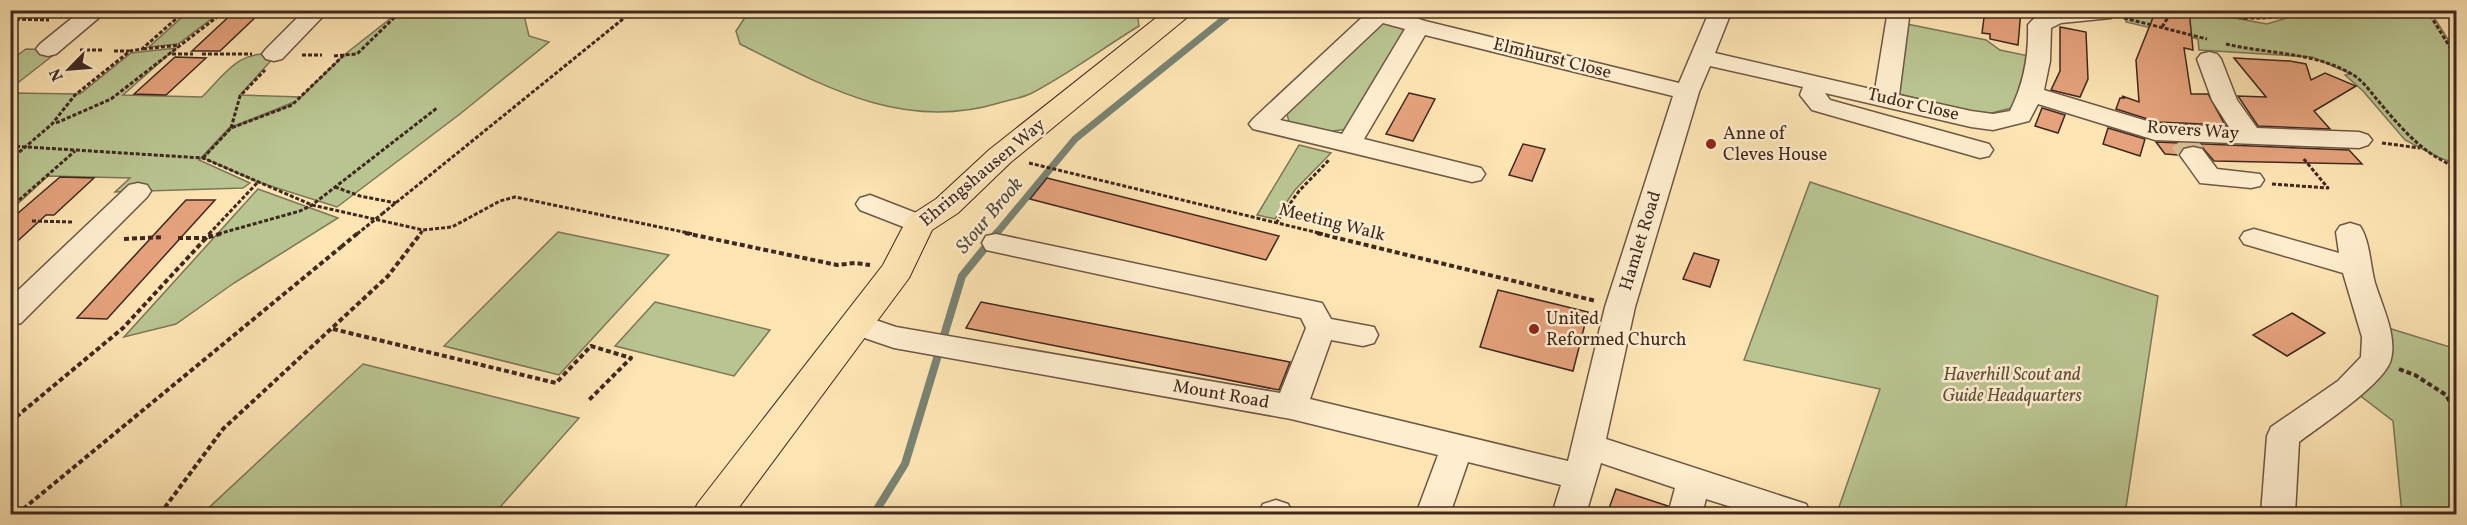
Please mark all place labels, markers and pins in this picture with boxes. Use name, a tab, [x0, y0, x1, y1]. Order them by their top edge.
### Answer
place label: Anne of Cleves House	[1723, 122, 1827, 168]
marker: Anne of Cleves House	[1704, 137, 1718, 151]
place label: United Reformed Church	[1546, 307, 1687, 353]
marker: United Reformed Church	[1527, 322, 1541, 336]

